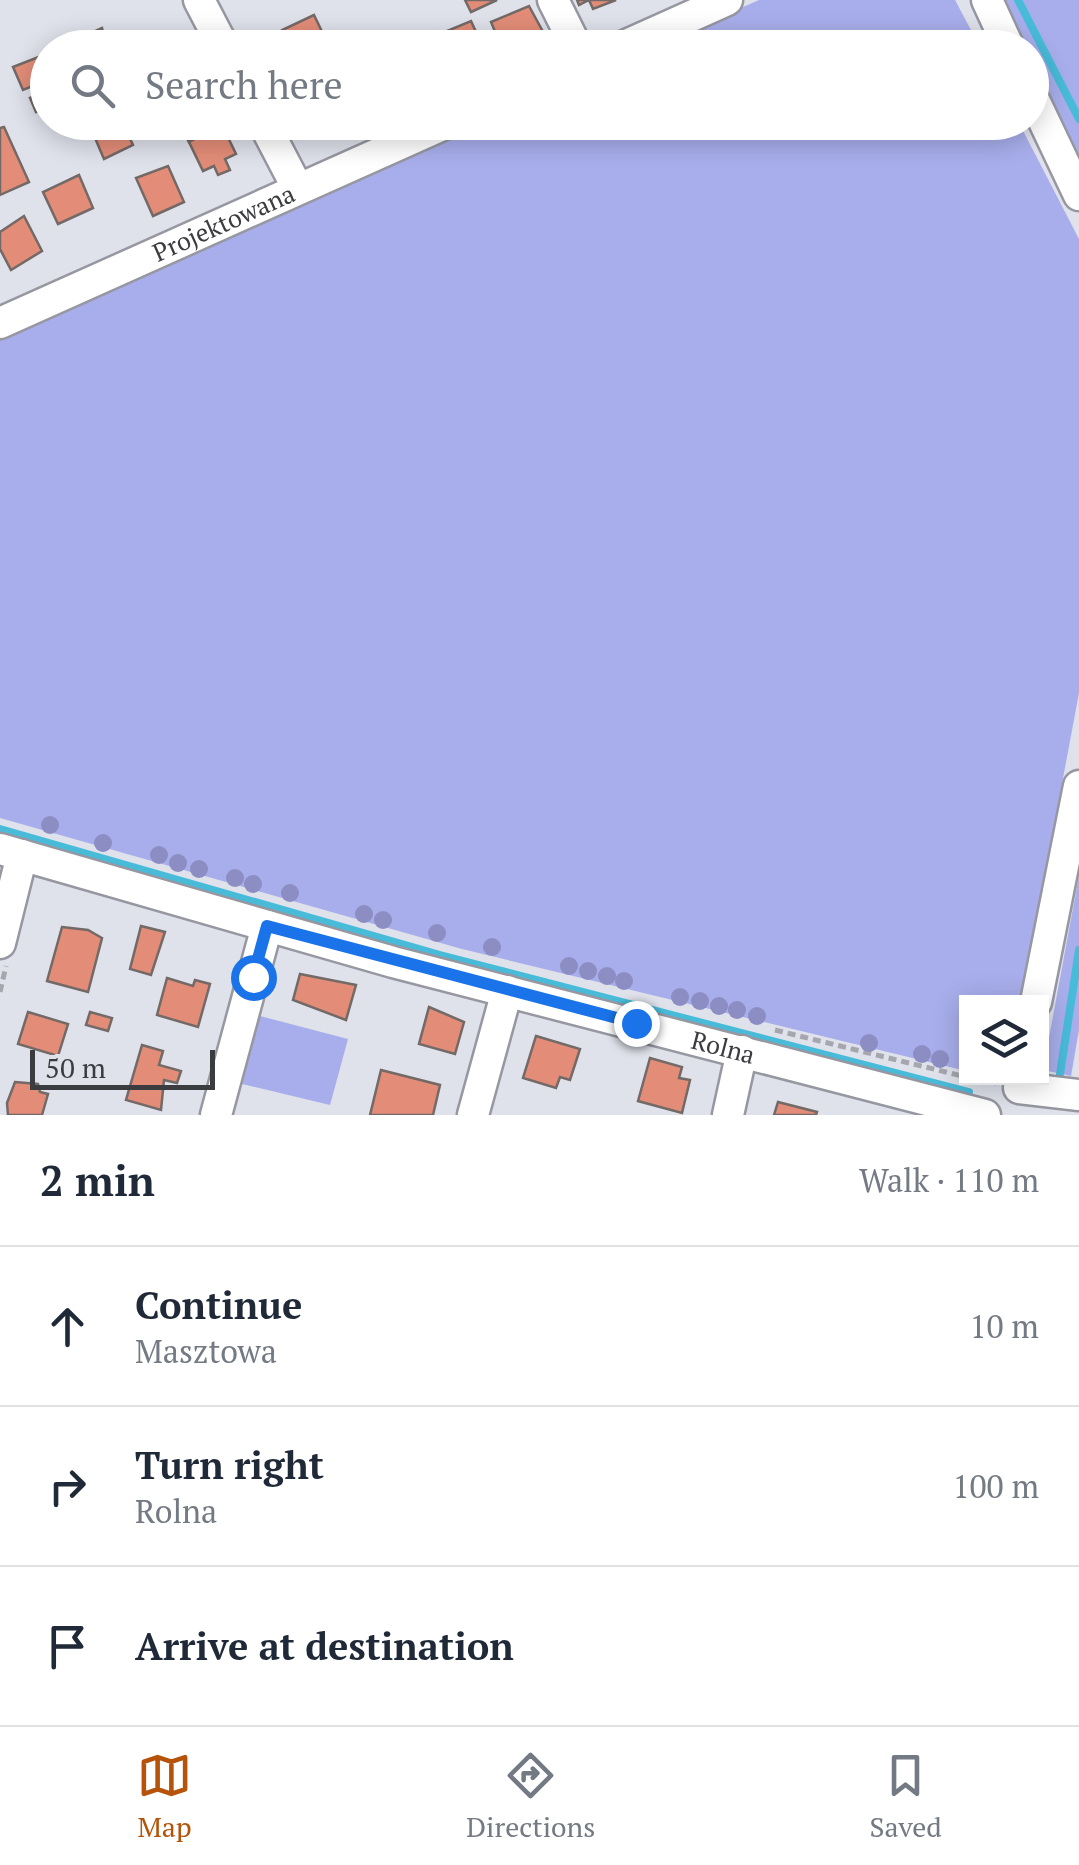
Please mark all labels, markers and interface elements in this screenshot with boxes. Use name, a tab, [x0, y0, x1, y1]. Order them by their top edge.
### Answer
search box	[30, 30, 1049, 140]
icon: search	[65, 58, 120, 113]
text: Search here	[145, 60, 343, 110]
street label: Projektowana	[147, 176, 300, 269]
route start	[231, 955, 277, 1001]
map controls	[959, 995, 1049, 1085]
button: layers	[959, 995, 1049, 1085]
route end	[614, 1001, 660, 1047]
street label: Rolna	[688, 1023, 759, 1071]
scale bar	[30, 1045, 215, 1090]
text: 50 m	[45, 1049, 106, 1086]
text: 2 min	[40, 1152, 155, 1208]
text: Walk · 110 m	[859, 1159, 1039, 1201]
text: Continue	[135, 1280, 302, 1330]
icon: ahead	[40, 1299, 95, 1354]
text: 10 m	[969, 1305, 1039, 1347]
text: Masztowa	[135, 1330, 277, 1372]
text: Turn right	[135, 1440, 324, 1490]
icon: right	[40, 1459, 95, 1514]
text: 100 m	[952, 1465, 1039, 1507]
text: Rolna	[135, 1490, 217, 1532]
icon: arrive	[40, 1619, 95, 1674]
text: Arrive at destination	[135, 1621, 514, 1671]
tab: Map	[137, 1748, 192, 1845]
tab: Directions	[466, 1748, 595, 1845]
tab: Saved	[869, 1748, 942, 1845]

